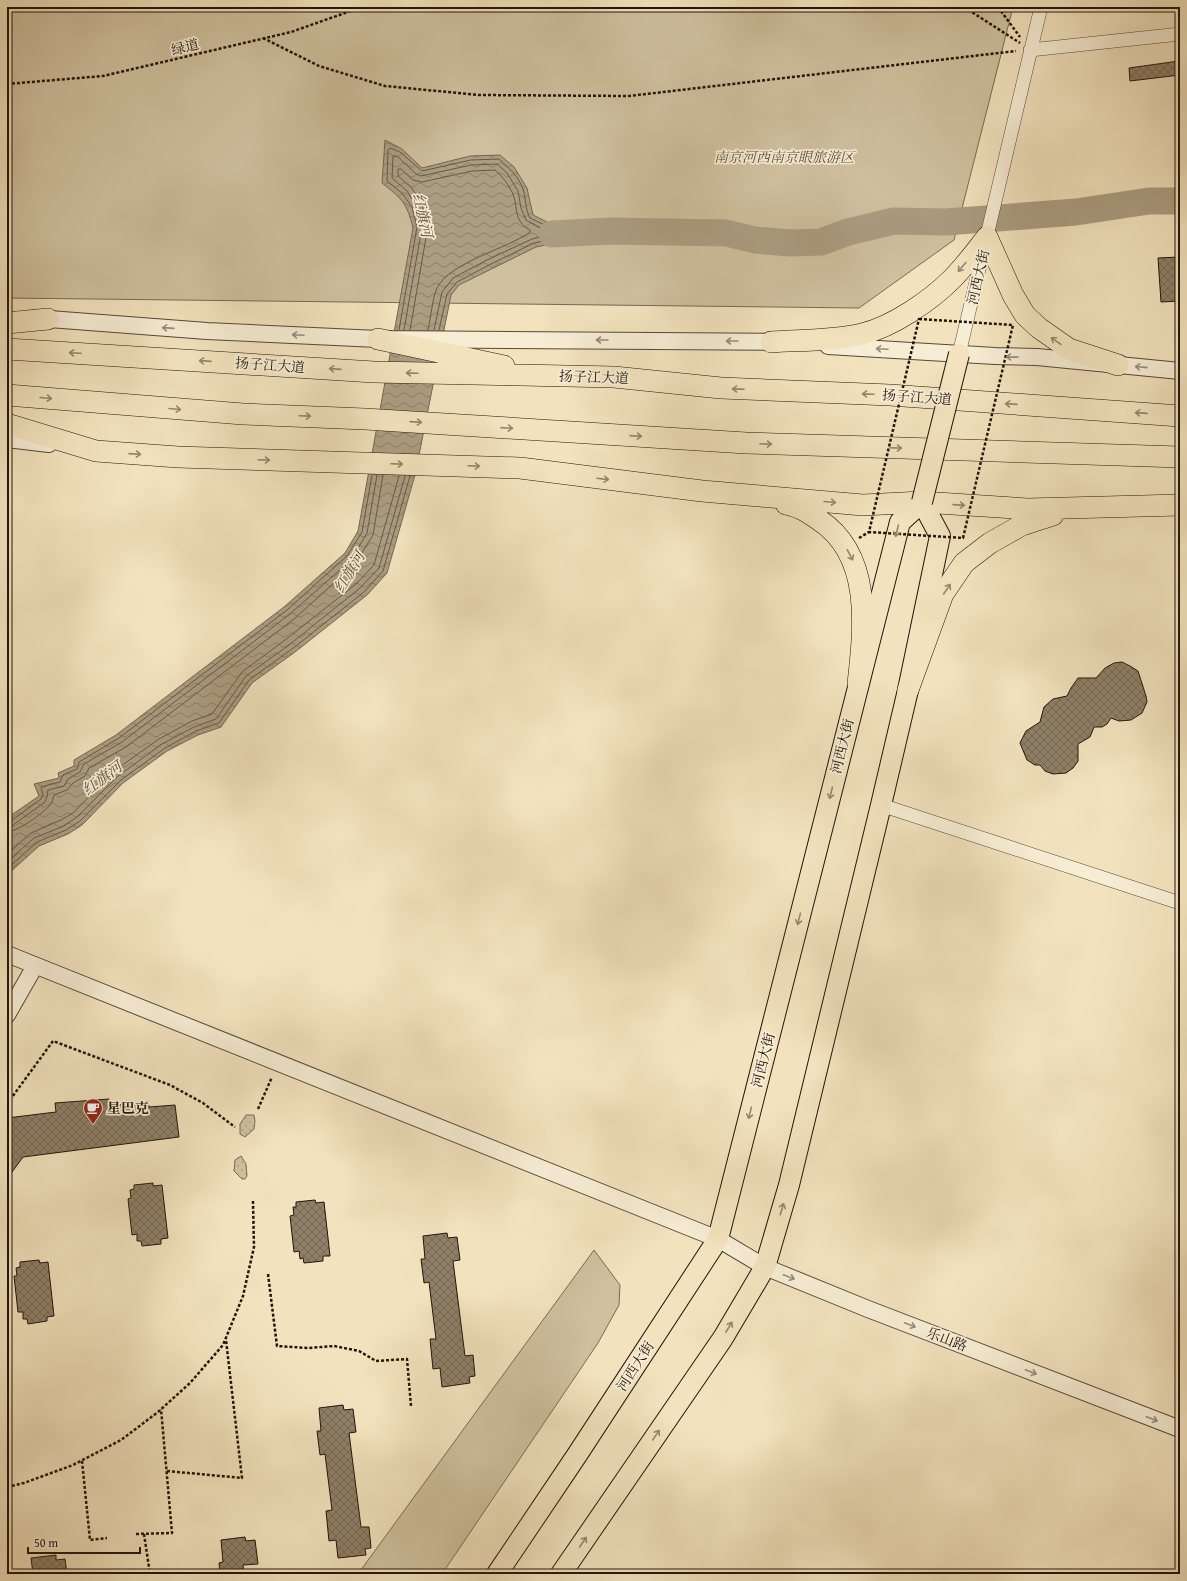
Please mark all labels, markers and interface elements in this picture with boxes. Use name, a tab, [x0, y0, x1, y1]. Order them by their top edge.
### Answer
street label: 绿道	[169, 34, 201, 60]
park label: 南京河西南京眼旅游区	[714, 147, 856, 167]
water label: 红旗河	[408, 191, 439, 242]
street label: 河西大街	[962, 247, 994, 307]
one-way arrow	[958, 261, 967, 272]
one-way arrow	[162, 325, 175, 332]
one-way arrow	[292, 331, 305, 339]
one-way arrow	[596, 336, 609, 344]
one-way arrow	[726, 337, 739, 345]
one-way arrow	[1051, 337, 1062, 345]
one-way arrow	[876, 346, 889, 353]
one-way arrow	[69, 349, 82, 357]
street label: 扬子江大道	[234, 353, 306, 377]
one-way arrow	[1006, 353, 1019, 360]
one-way arrow	[199, 357, 212, 364]
one-way arrow	[1135, 364, 1148, 371]
one-way arrow	[329, 366, 342, 373]
street label: 扬子江大道	[559, 366, 629, 388]
one-way arrow	[406, 369, 419, 377]
one-way arrow	[732, 385, 745, 392]
street label: 扬子江大道	[881, 385, 953, 409]
one-way arrow	[862, 390, 875, 398]
one-way arrow	[39, 395, 52, 402]
one-way arrow	[1005, 400, 1018, 407]
one-way arrow	[168, 405, 181, 412]
one-way arrow	[1135, 410, 1148, 417]
one-way arrow	[298, 413, 311, 420]
one-way arrow	[409, 418, 422, 425]
one-way arrow	[500, 424, 513, 431]
one-way arrow	[629, 433, 642, 440]
one-way arrow	[759, 440, 772, 448]
one-way arrow	[889, 444, 902, 452]
one-way arrow	[128, 451, 141, 458]
one-way arrow	[257, 456, 270, 464]
one-way arrow	[390, 460, 403, 468]
one-way arrow	[467, 462, 480, 470]
one-way arrow	[596, 475, 609, 482]
one-way arrow	[823, 499, 836, 506]
one-way arrow	[952, 501, 965, 508]
one-way arrow	[893, 524, 901, 537]
water label: 红旗河	[328, 545, 371, 597]
one-way arrow	[846, 549, 854, 561]
one-way arrow	[943, 583, 951, 594]
street label: 河西大街	[826, 716, 858, 776]
water label: 红旗河	[78, 754, 129, 800]
one-way arrow	[826, 786, 834, 799]
one-way arrow	[794, 912, 802, 925]
street label: 河西大街	[747, 1030, 779, 1090]
cafe icon: 星巴克	[82, 1097, 104, 1125]
place label: 星巴克	[107, 1098, 149, 1118]
one-way arrow	[745, 1106, 753, 1119]
one-way arrow	[779, 1203, 786, 1216]
one-way arrow	[783, 1273, 795, 1281]
one-way arrow	[726, 1321, 734, 1333]
one-way arrow	[903, 1321, 915, 1329]
street label: 乐山路	[924, 1322, 970, 1356]
street label: 河西大街	[611, 1337, 659, 1395]
one-way arrow	[1025, 1368, 1037, 1376]
one-way arrow	[1146, 1415, 1158, 1423]
one-way arrow	[652, 1429, 660, 1440]
scale bar	[28, 1529, 140, 1555]
text: 50 m	[34, 1534, 58, 1551]
one-way arrow	[579, 1537, 587, 1548]

